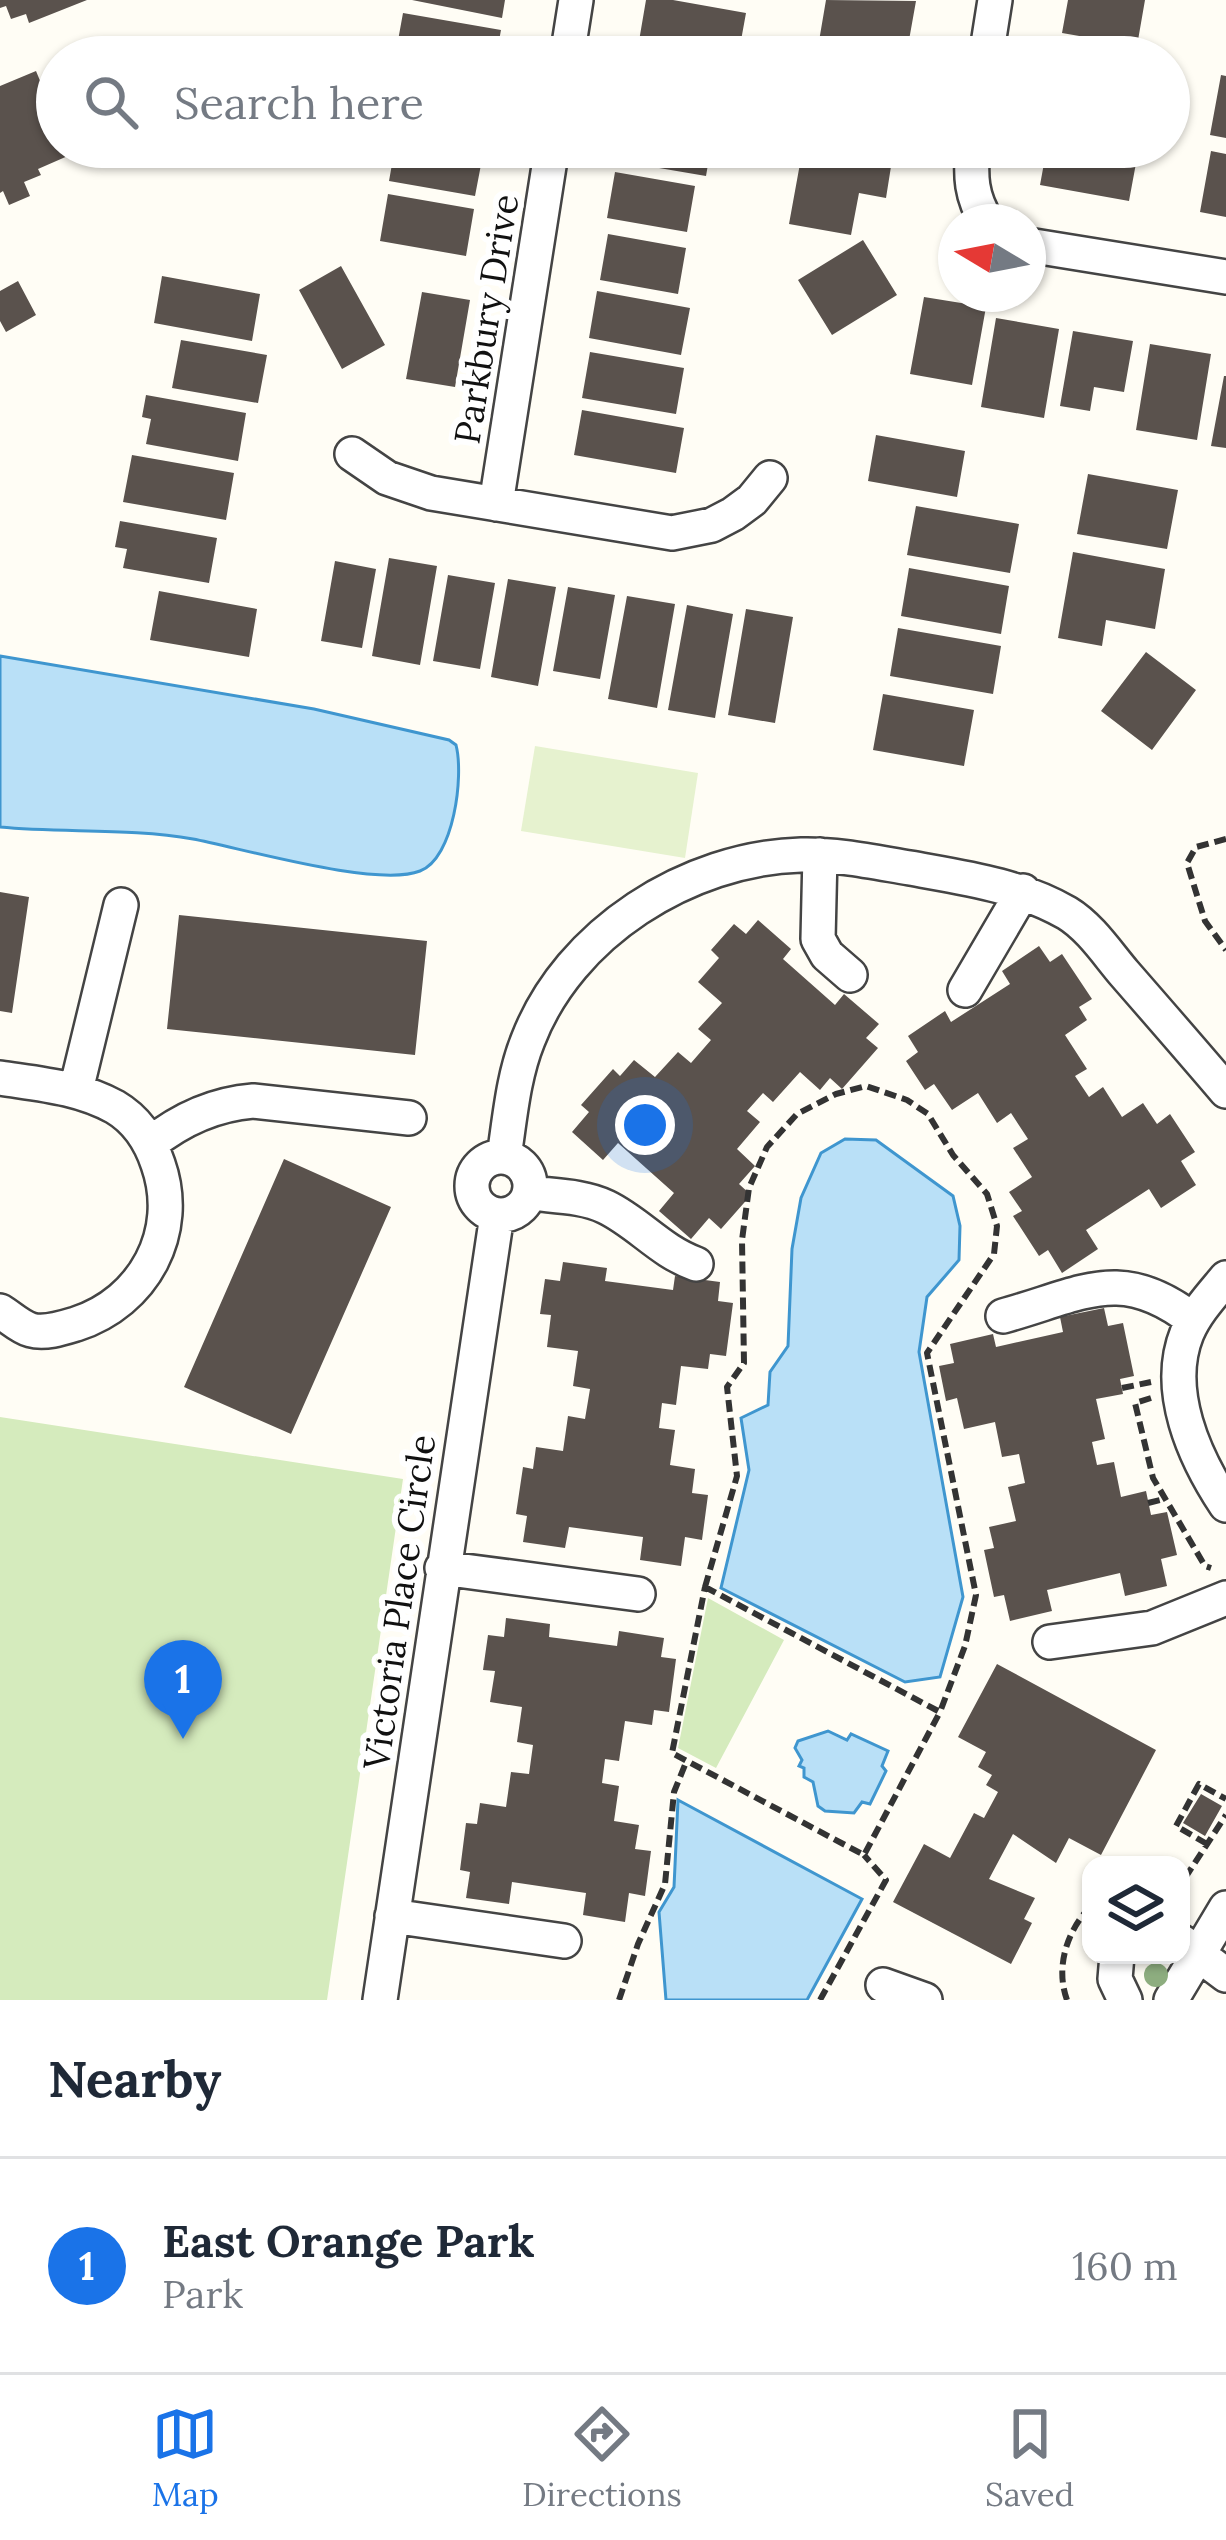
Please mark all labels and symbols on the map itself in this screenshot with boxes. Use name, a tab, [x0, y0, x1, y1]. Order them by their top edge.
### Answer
street label: Parkbury Drive	[444, 191, 528, 447]
north arrow	[938, 204, 1046, 312]
your location	[615, 1095, 675, 1155]
street label: Victoria Place Circle	[353, 1432, 445, 1773]
pin: 1	[144, 1640, 222, 1739]

